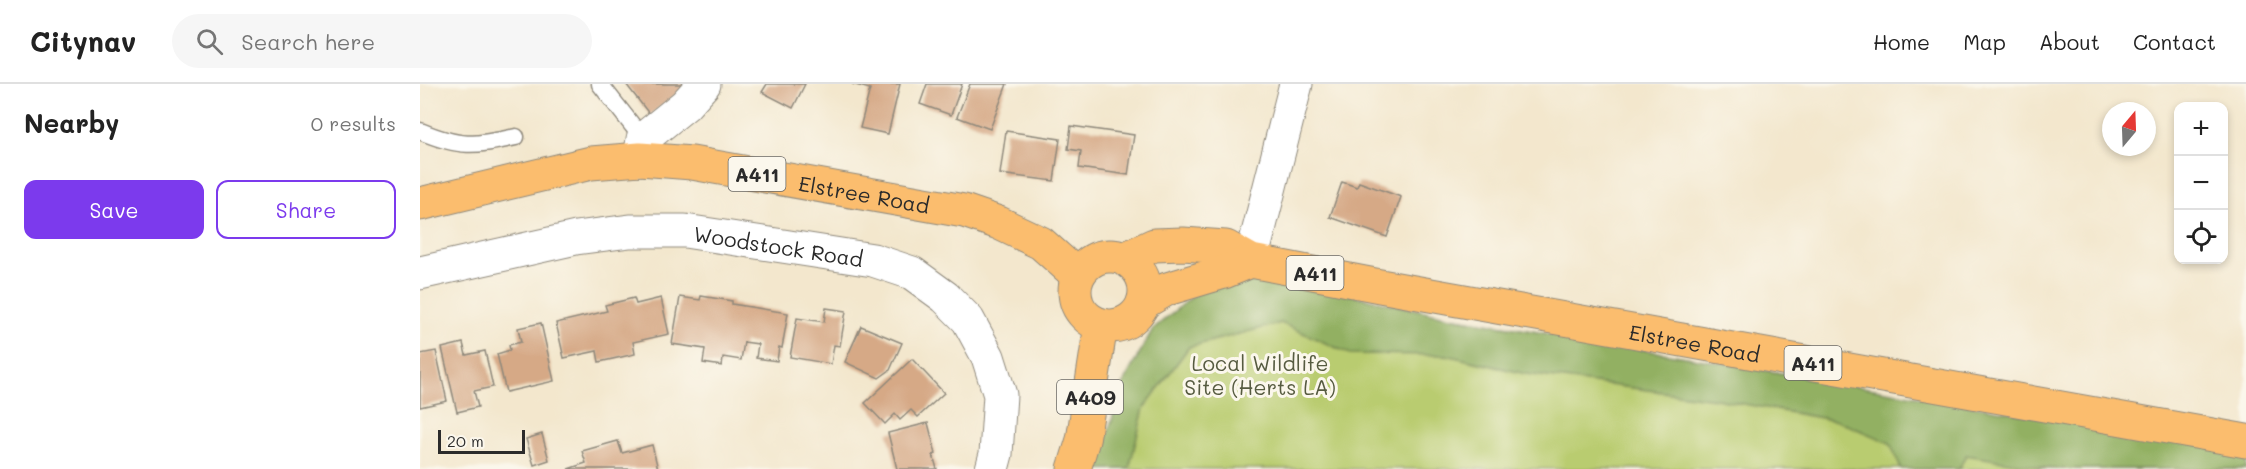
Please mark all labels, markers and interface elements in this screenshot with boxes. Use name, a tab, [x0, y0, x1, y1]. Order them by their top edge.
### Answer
search box	[172, 14, 592, 68]
text: Citynav	[30, 23, 136, 59]
icon: search	[193, 25, 226, 58]
text: Search here	[241, 27, 375, 56]
text: Home	[1873, 28, 1930, 55]
text: Map	[1963, 28, 2006, 55]
text: About	[2039, 28, 2100, 55]
text: Contact	[2133, 28, 2216, 55]
north arrow	[2102, 102, 2156, 156]
map controls	[2174, 102, 2228, 264]
button: +	[2174, 102, 2228, 156]
text: Nearby	[24, 106, 119, 140]
text: 0 results	[311, 110, 396, 136]
button: −	[2174, 156, 2228, 210]
road number: A411	[728, 157, 786, 191]
street label: Elstree Road	[797, 169, 932, 218]
button: Save	[24, 180, 204, 239]
button: Share	[216, 180, 396, 239]
button: locate	[2174, 210, 2228, 264]
street label: Woodstock Road	[692, 219, 865, 272]
road number: A411	[1286, 256, 1344, 290]
street label: Elstree Road	[1627, 317, 1762, 367]
road number: A411	[1784, 346, 1842, 380]
park label: Local Wildlife Site (Herts LA)	[1184, 349, 1336, 400]
road number: A409	[1057, 380, 1123, 414]
scale bar	[438, 427, 525, 454]
text: 20 m	[447, 430, 484, 451]

